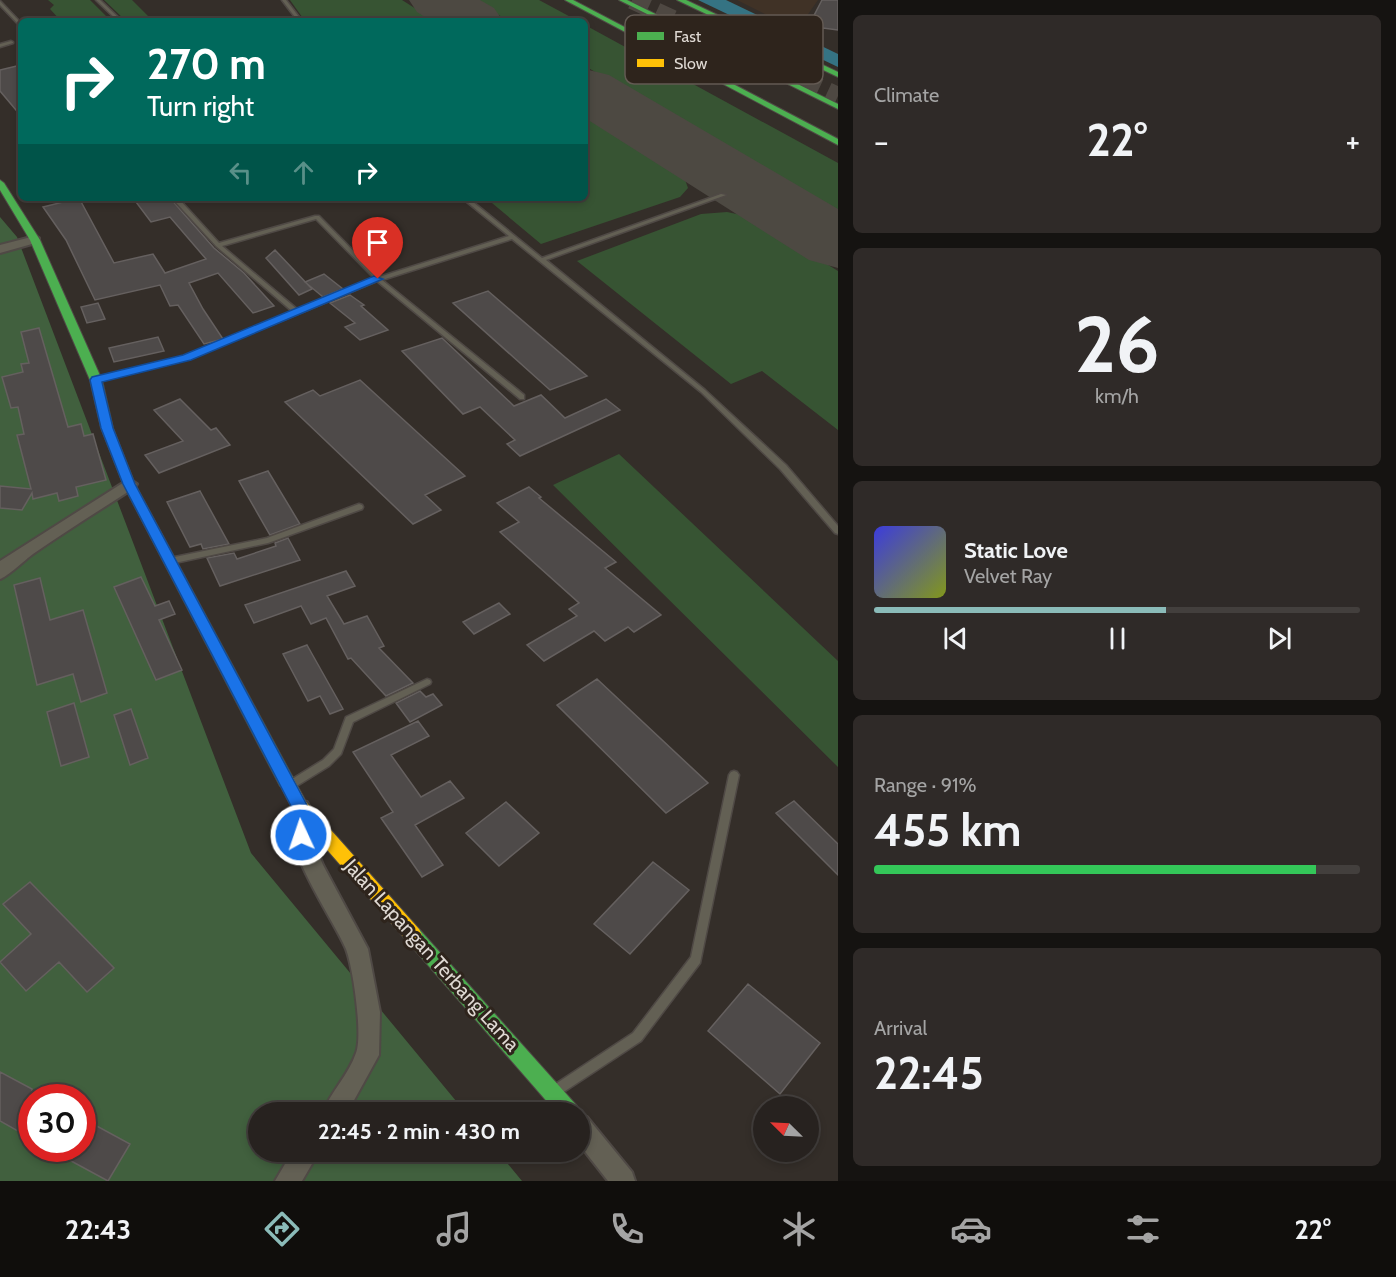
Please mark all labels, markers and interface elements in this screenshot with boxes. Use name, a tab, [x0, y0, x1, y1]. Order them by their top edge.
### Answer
legend	[625, 15, 823, 84]
text: Fast	[674, 27, 702, 46]
text: 270 m	[147, 38, 266, 90]
icon: right	[48, 42, 126, 120]
text: Slow	[674, 54, 708, 73]
text: Climate	[874, 83, 939, 107]
text: Turn right	[147, 90, 254, 123]
text: 22°	[1087, 113, 1147, 167]
text: −	[874, 121, 889, 161]
text: +	[1345, 121, 1360, 161]
icon: left	[224, 156, 257, 189]
icon: ahead	[287, 156, 320, 189]
icon: right	[350, 156, 383, 189]
pin	[352, 217, 403, 279]
icon: arrive	[361, 226, 394, 259]
text: 26	[1074, 297, 1160, 392]
text: km/h	[1095, 384, 1139, 408]
text: Static Love	[964, 537, 1068, 564]
text: Velvet Ray	[964, 564, 1052, 588]
icon: previous	[939, 622, 972, 655]
icon: pause	[1101, 622, 1134, 655]
icon: next	[1263, 622, 1296, 655]
text: Range · 91%	[874, 773, 977, 797]
position arrow	[269, 803, 333, 867]
text: 455 km	[874, 803, 1021, 857]
street label: Jalan Lapangan Terbang Lama	[339, 853, 525, 1056]
text: Arrival	[874, 1016, 927, 1040]
text: 22:45	[874, 1046, 984, 1100]
speed limit sign: 30	[18, 1084, 96, 1162]
north arrow	[753, 1096, 819, 1162]
map controls	[753, 1096, 819, 1162]
text: 22:45 · 2 min · 430 m	[318, 1118, 520, 1145]
icon: directions	[261, 1208, 303, 1250]
icon: music	[433, 1208, 475, 1250]
icon: phone	[606, 1208, 648, 1250]
icon: climate	[778, 1208, 820, 1250]
icon: car	[950, 1208, 992, 1250]
icon: filters	[1122, 1208, 1164, 1250]
text: 22:43	[65, 1213, 131, 1246]
text: 22°	[1294, 1213, 1331, 1246]

